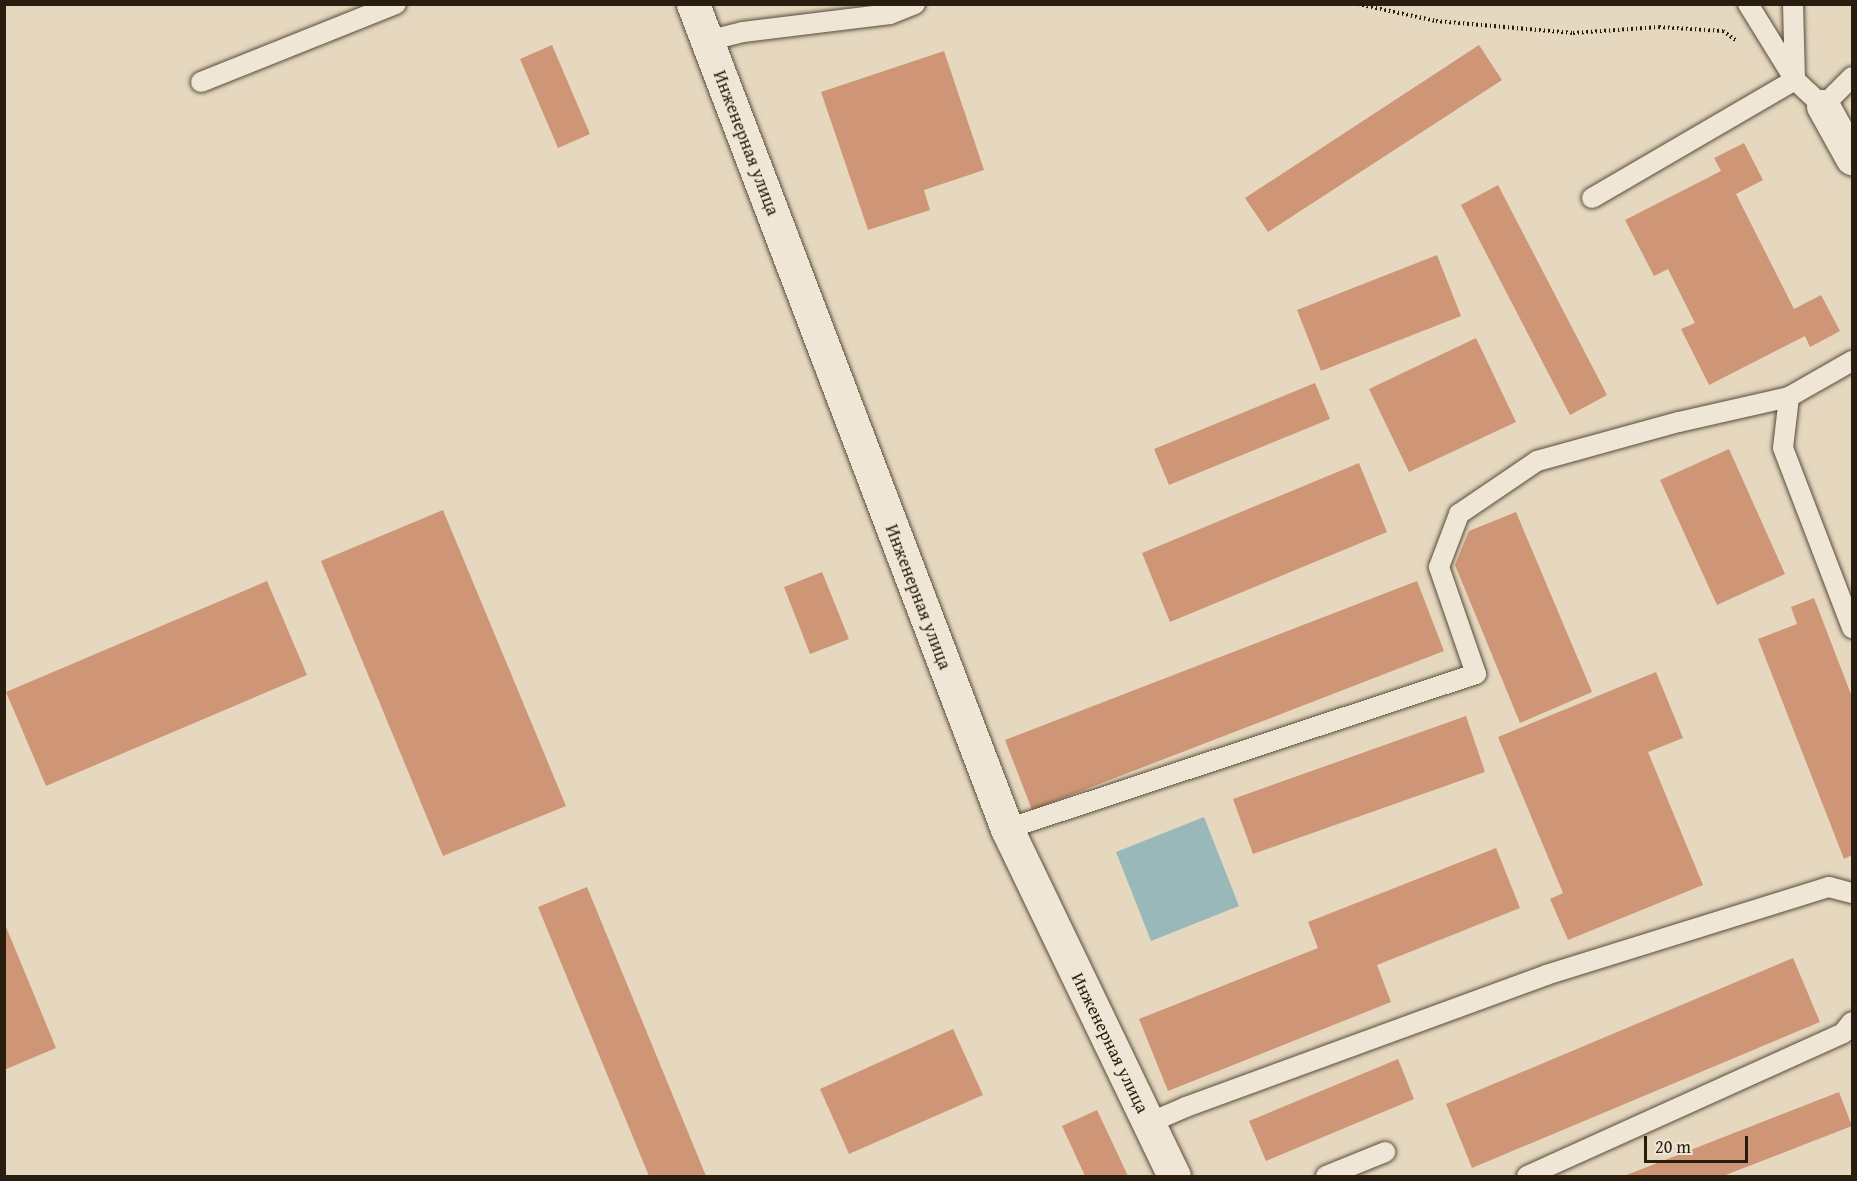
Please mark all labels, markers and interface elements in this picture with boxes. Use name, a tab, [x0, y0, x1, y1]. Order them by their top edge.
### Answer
street label: Инженерная улица	[708, 67, 784, 219]
street label: Инженерная улица	[880, 521, 956, 673]
street label: Инженерная улица	[1067, 969, 1153, 1117]
scale bar	[1647, 1124, 1750, 1162]
text: 20 m	[1655, 1133, 1691, 1160]

